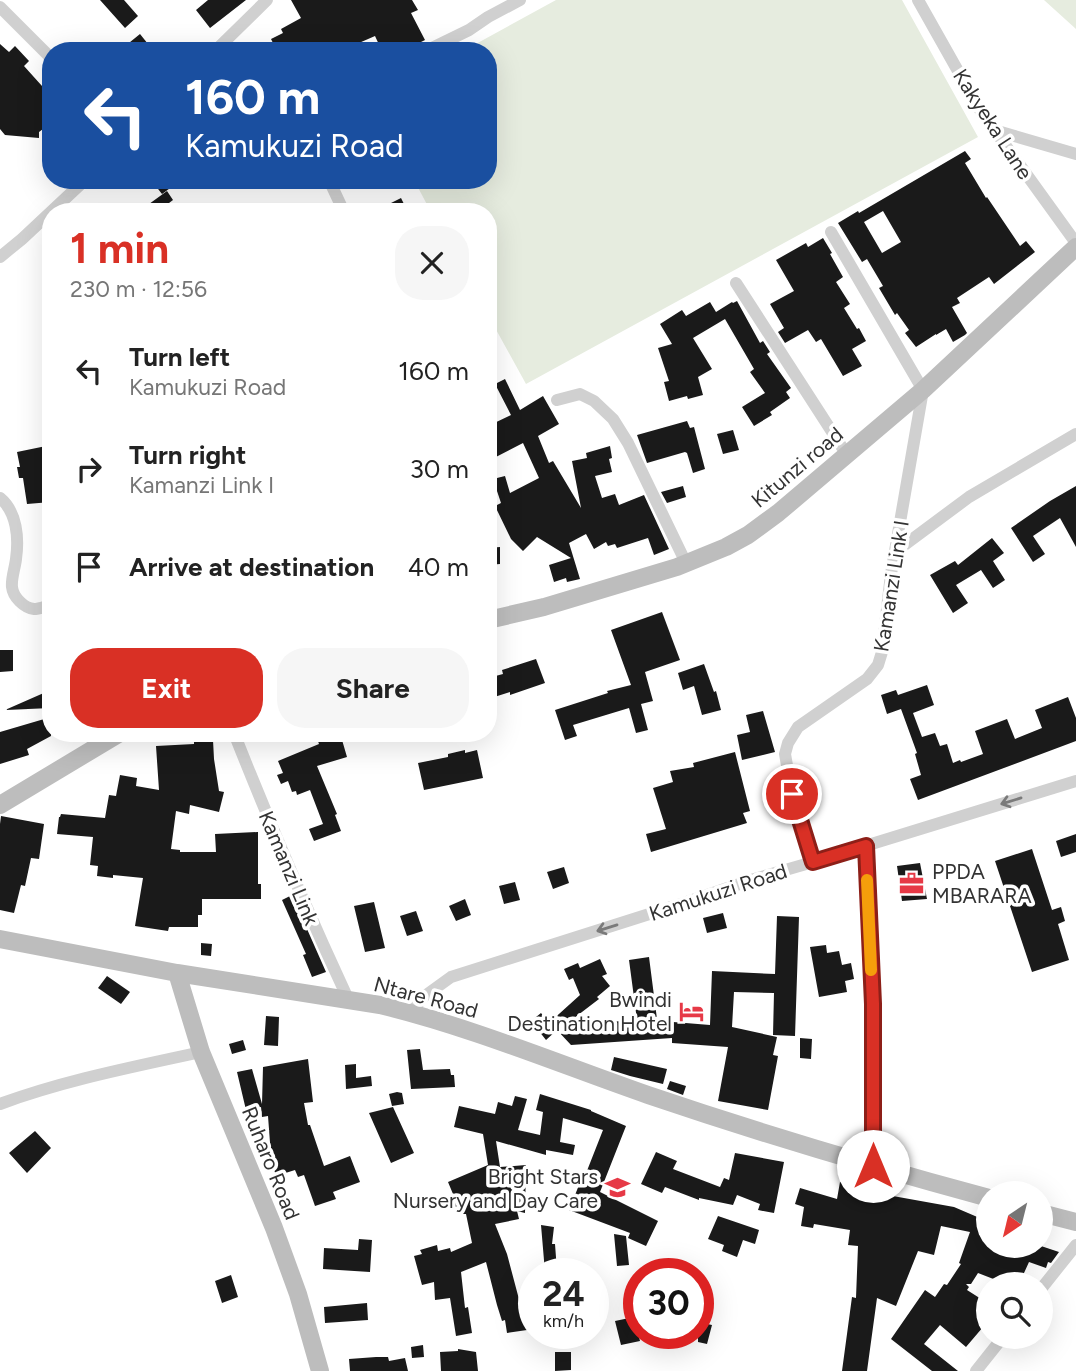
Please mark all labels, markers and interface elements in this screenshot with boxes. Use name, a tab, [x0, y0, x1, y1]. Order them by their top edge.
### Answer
street label: Kakyeka Lane	[948, 64, 1038, 184]
text: 160 m	[185, 67, 320, 126]
icon: left	[70, 70, 161, 161]
text: Kamukuzi Road	[185, 127, 404, 165]
text: 1 min	[70, 223, 169, 274]
button: close	[395, 226, 469, 300]
text: 230 m · 12:56	[70, 275, 207, 303]
text: Turn left	[129, 341, 230, 373]
icon: left	[70, 352, 108, 390]
text: 160 m	[398, 355, 469, 387]
text: Kamukuzi Road	[129, 373, 286, 401]
street label: Kitunzi road	[746, 422, 848, 512]
text: Turn right	[129, 439, 246, 471]
icon: right	[70, 450, 108, 488]
text: 30 m	[410, 453, 469, 485]
text: Kamanzi Link I	[129, 471, 274, 499]
street label: Kamanzi Link I	[868, 519, 914, 653]
icon: arrive	[70, 548, 108, 586]
text: Arrive at destination	[129, 551, 374, 583]
text: 40 m	[408, 551, 469, 583]
button: Exit	[70, 648, 263, 728]
button: Share	[277, 648, 469, 728]
pin	[762, 764, 822, 824]
icon: arrive	[773, 775, 811, 813]
one-way arrow	[1000, 795, 1022, 808]
street label: Kamanzi Link	[254, 807, 325, 930]
street label: Kamukuzi Road	[646, 858, 790, 926]
place label: PPDA MBARARA	[932, 859, 1032, 908]
office icon: PPDA MBARARA	[898, 869, 926, 897]
one-way arrow	[596, 922, 618, 935]
street label: Ntare Road	[371, 971, 481, 1023]
place label: Bwindi Destination Hotel	[507, 987, 672, 1036]
hotel icon: Bwindi Destination Hotel	[678, 997, 706, 1025]
street label: Ruharo Road	[237, 1103, 305, 1223]
position arrow	[836, 1129, 910, 1203]
place label: Bright Stars Nursery and Day Care	[393, 1164, 598, 1213]
school or university icon: Bright Stars Nursery and Day Care	[604, 1174, 632, 1202]
north arrow	[976, 1181, 1054, 1258]
map controls	[976, 1181, 1053, 1349]
speed limit sign: 30	[623, 1258, 714, 1349]
button: search	[976, 1272, 1053, 1349]
text: 24	[542, 1273, 585, 1315]
text: km/h	[543, 1310, 584, 1332]

